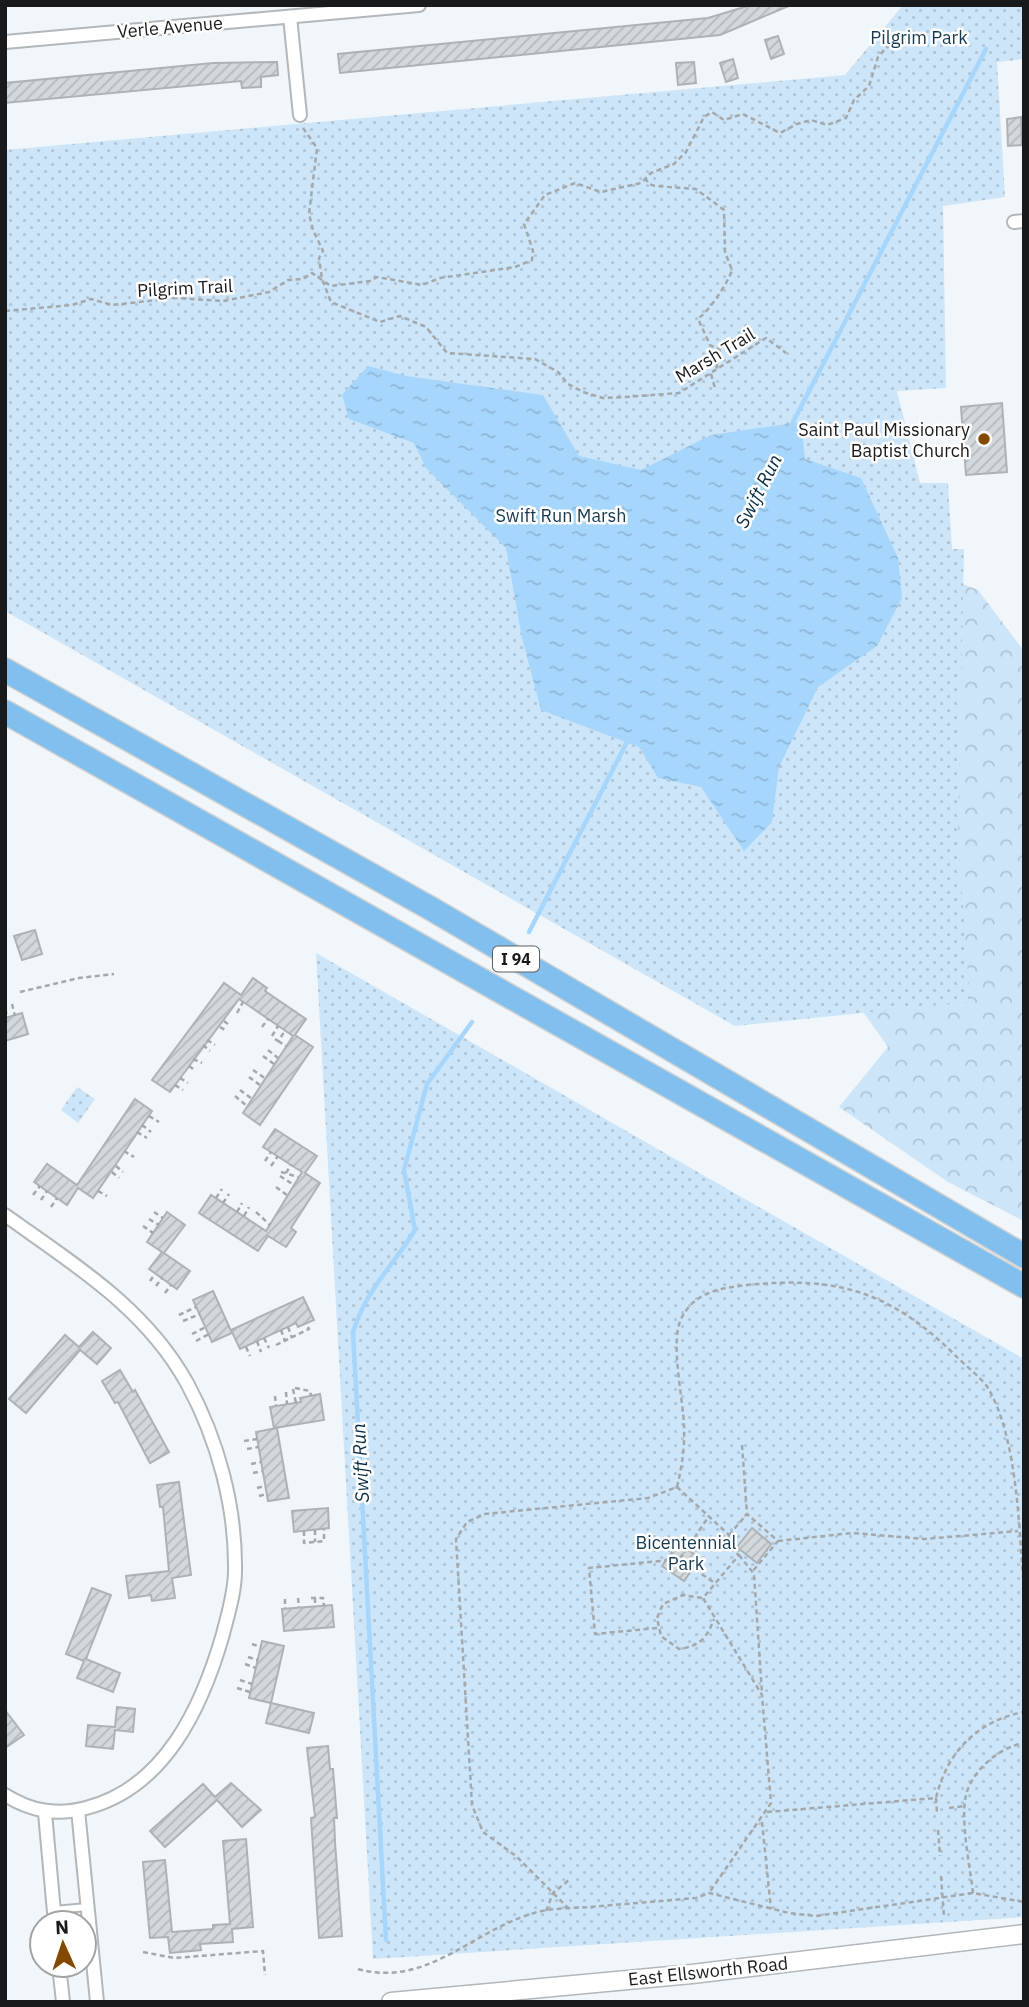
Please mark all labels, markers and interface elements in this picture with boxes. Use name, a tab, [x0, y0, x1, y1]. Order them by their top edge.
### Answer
street label: Verle Avenue	[116, 11, 224, 43]
park label: Pilgrim Park	[870, 26, 968, 49]
street label: Pilgrim Trail	[137, 274, 234, 302]
street label: Marsh Trail	[671, 322, 759, 388]
place label: Saint Paul Missionary Baptist Church	[798, 418, 970, 462]
marker: Saint Paul Missionary Baptist Church	[976, 431, 992, 447]
water label: Swift Run	[729, 450, 787, 532]
park label: Swift Run Marsh	[495, 504, 627, 527]
road number: I 94	[493, 946, 539, 972]
water label: Swift Run	[346, 1423, 374, 1503]
park label: Bicentennial Park	[636, 1531, 737, 1575]
north arrow	[28, 1909, 98, 1979]
text: N	[55, 1915, 70, 1939]
street label: East Ellsworth Road	[627, 1951, 789, 1991]

